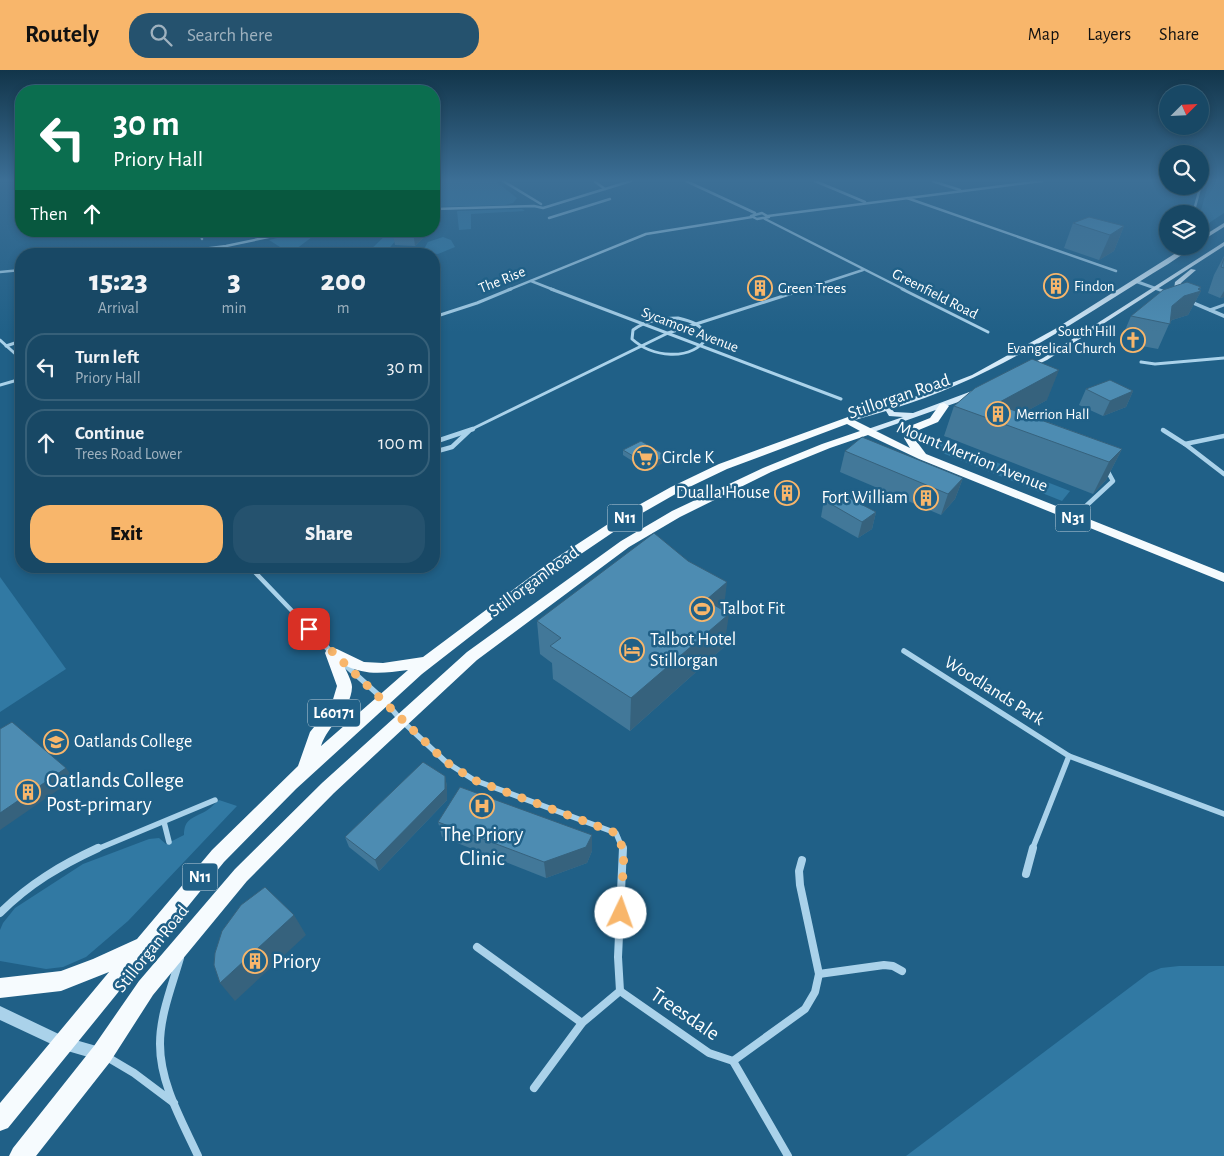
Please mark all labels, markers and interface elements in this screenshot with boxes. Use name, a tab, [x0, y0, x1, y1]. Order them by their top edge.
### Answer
search box	[129, 13, 479, 58]
icon: search	[147, 21, 175, 49]
text: Routely	[25, 23, 99, 47]
text: Search here	[187, 26, 273, 45]
text: Map	[1028, 26, 1059, 44]
text: Layers	[1087, 26, 1131, 44]
text: Share	[1159, 26, 1199, 44]
north arrow	[1159, 85, 1209, 135]
map controls	[1159, 85, 1209, 255]
icon: left	[30, 105, 95, 170]
text: 30 m	[113, 107, 180, 142]
button: search	[1159, 145, 1209, 195]
text: Priory Hall	[113, 148, 203, 170]
icon: ahead	[78, 200, 106, 228]
text: Then	[30, 205, 68, 224]
button: layers	[1159, 205, 1209, 255]
street label: The Rise	[477, 264, 528, 296]
text: 15:23	[89, 266, 148, 296]
text: 3	[227, 266, 241, 296]
text: 200	[321, 266, 366, 296]
street label: Greenfield Road	[890, 266, 980, 322]
building icon: Findon	[1043, 273, 1069, 299]
building icon: Green Trees	[747, 275, 773, 301]
place label: Findon	[1074, 279, 1115, 294]
place label: Green Trees	[778, 281, 846, 296]
text: Arrival	[98, 300, 139, 316]
text: min	[222, 300, 247, 316]
text: m	[337, 300, 350, 316]
street label: Sycamore Avenue	[639, 305, 741, 355]
place label: South Hill Evangelical Church	[1007, 324, 1116, 356]
church icon: South Hill Evangelical Church	[1120, 327, 1146, 353]
text: Turn left	[75, 348, 139, 367]
icon: left	[32, 353, 60, 381]
text: 30 m	[387, 358, 423, 377]
text: Priory Hall	[75, 370, 141, 386]
street label: Stillorgan Road	[846, 371, 952, 423]
building icon: Merrion Hall	[985, 401, 1011, 427]
place label: Merrion Hall	[1016, 407, 1090, 422]
street label: Mount Merrion Avenue	[894, 418, 1050, 496]
text: Continue	[75, 424, 144, 443]
icon: ahead	[32, 429, 60, 457]
text: 100 m	[378, 434, 423, 453]
supermarket icon: Circle K	[632, 445, 658, 471]
text: Trees Road Lower	[75, 446, 182, 462]
place label: Circle K	[662, 449, 714, 467]
building icon: Dualla House	[774, 480, 800, 506]
place label: Dualla House	[676, 484, 770, 502]
building icon: Fort William	[913, 485, 939, 511]
place label: Fort William	[821, 489, 908, 507]
road number: N11	[608, 504, 642, 532]
road number: N31	[1056, 504, 1090, 532]
button: Exit	[30, 505, 223, 563]
button: Share	[233, 505, 425, 563]
street label: Stillorgan Road	[486, 543, 582, 621]
sports icon: Talbot Fit	[689, 596, 715, 622]
place label: Talbot Fit	[720, 600, 785, 618]
pin	[288, 608, 330, 650]
icon: arrive	[295, 615, 323, 643]
place label: Talbot Hotel Stillorgan	[650, 631, 736, 670]
hotel icon: Talbot Hotel Stillorgan	[619, 637, 645, 663]
street label: Woodlands Park	[941, 653, 1048, 729]
road number: L60171	[308, 700, 360, 726]
school or university icon: Oatlands College	[43, 729, 69, 755]
place label: Oatlands College	[74, 733, 192, 751]
place label: Oatlands College Post-primary	[46, 770, 184, 815]
building icon: Oatlands College Post-primary	[15, 779, 41, 805]
hospital icon: The Priory Clinic	[469, 793, 495, 819]
place label: The Priory Clinic	[441, 824, 523, 869]
road number: N11	[182, 864, 218, 890]
position arrow	[594, 886, 646, 938]
street label: Stillorgan Road	[111, 902, 193, 996]
building icon: Priory	[242, 948, 268, 974]
place label: Priory	[272, 951, 321, 972]
street label: Treesdale	[647, 983, 723, 1045]

